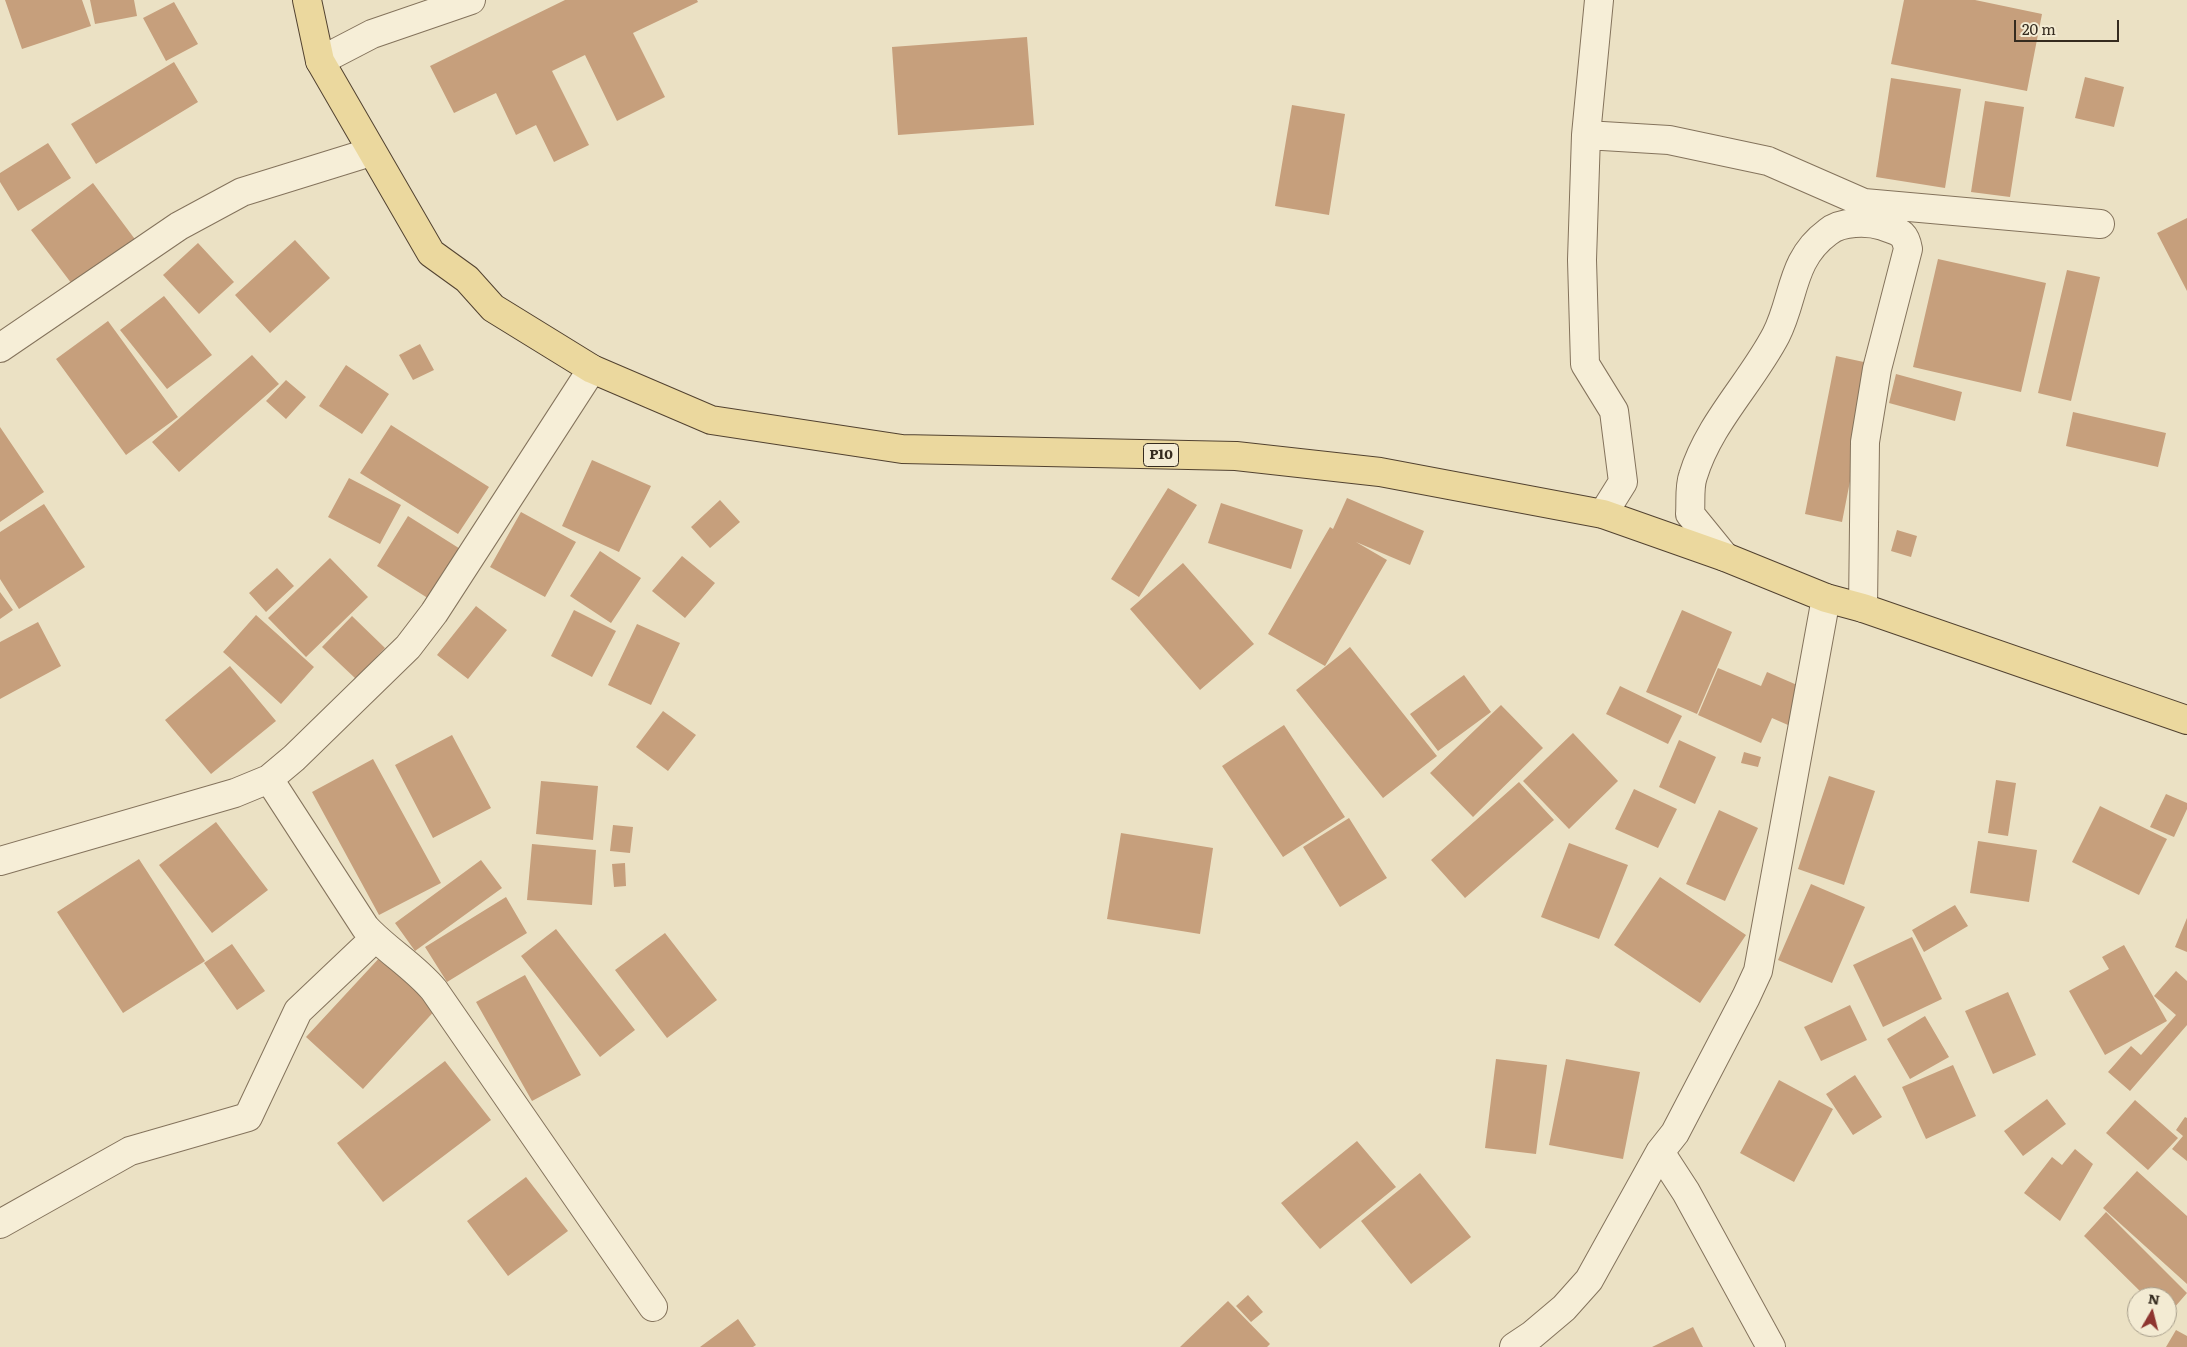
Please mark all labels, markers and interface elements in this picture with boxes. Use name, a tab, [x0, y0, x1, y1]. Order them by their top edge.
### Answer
scale bar	[2017, 10, 2122, 42]
text: 20 m	[2022, 17, 2056, 40]
road number: P10	[1144, 444, 1178, 466]
north arrow	[2127, 1287, 2177, 1337]
text: N	[2147, 1287, 2161, 1309]

